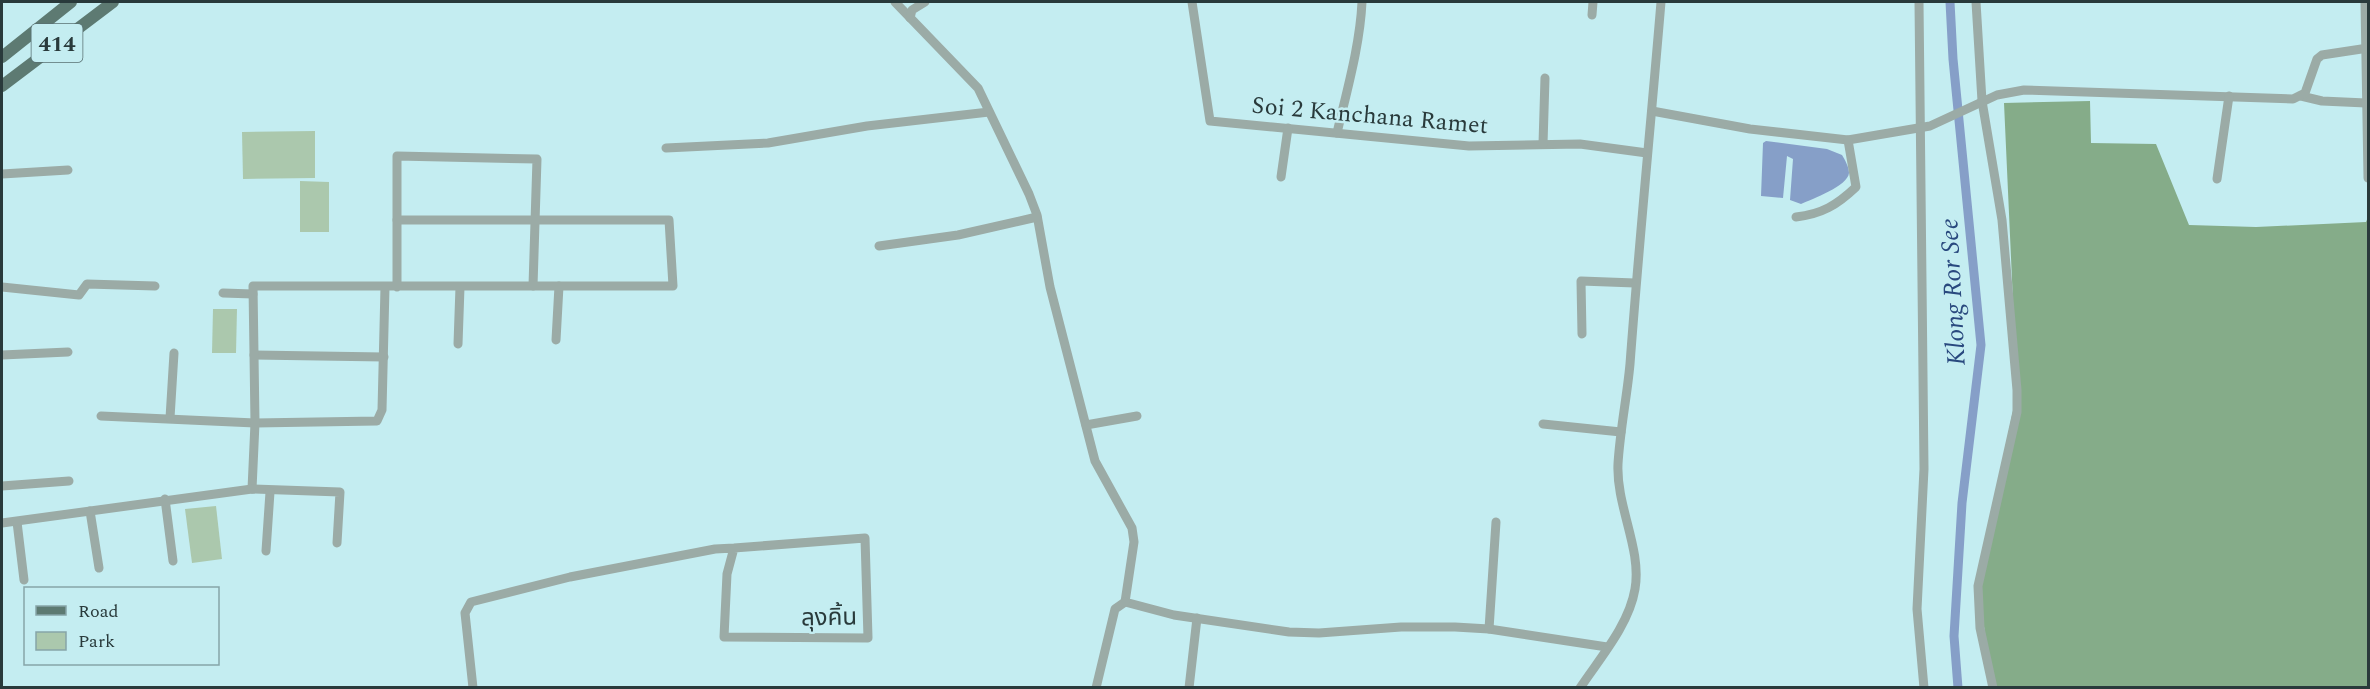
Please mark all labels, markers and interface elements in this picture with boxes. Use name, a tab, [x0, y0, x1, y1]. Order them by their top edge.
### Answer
road number: 414	[32, 24, 82, 62]
street label: Soi 2 Kanchana Ramet	[1250, 88, 1490, 144]
water label: Klong Ror See	[1929, 217, 1977, 367]
legend	[24, 587, 219, 665]
text: Road	[78, 598, 119, 625]
street label: ลุงคิ้น	[801, 600, 857, 636]
text: Park	[78, 628, 115, 655]

